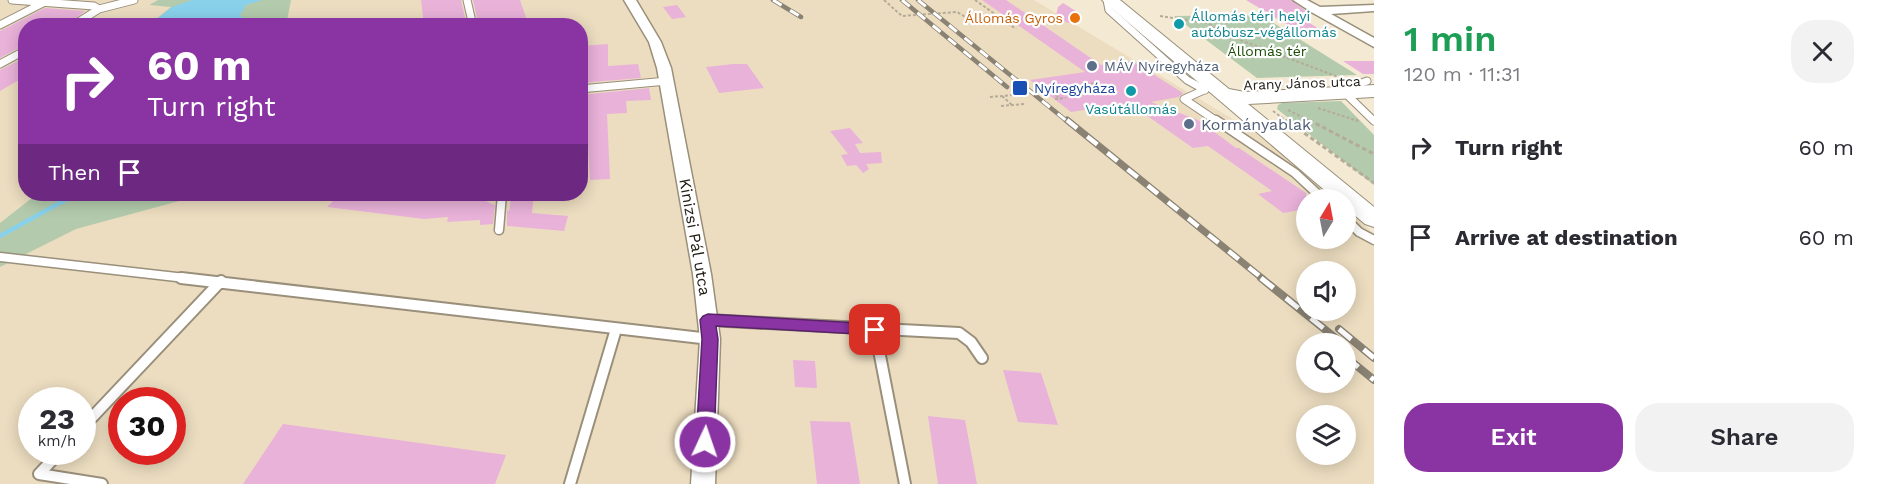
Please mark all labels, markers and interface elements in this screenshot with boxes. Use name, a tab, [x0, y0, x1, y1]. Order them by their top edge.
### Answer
place label: Állomás téri helyi autóbusz-végállomás	[1191, 8, 1337, 40]
place label: Állomás Gyros	[965, 10, 1063, 26]
marker: Állomás Gyros	[1068, 11, 1082, 25]
marker: Állomás téri helyi autóbusz-végállomás	[1172, 17, 1186, 31]
text: 1 min	[1404, 18, 1496, 60]
button: close	[1791, 20, 1854, 83]
text: 60 m	[147, 41, 251, 90]
icon: right	[48, 42, 126, 120]
park label: Állomás tér	[1227, 43, 1307, 59]
place label: MÁV Nyíregyháza	[1104, 58, 1219, 74]
marker: MÁV Nyíregyháza	[1085, 59, 1099, 73]
text: 120 m · 11:31	[1404, 62, 1521, 86]
street label: Arany János utca	[1243, 73, 1361, 93]
marker: Nyíregyháza	[1011, 79, 1029, 97]
place label: Nyíregyháza	[1034, 80, 1116, 96]
marker: Vasútállomás	[1124, 84, 1138, 98]
text: Turn right	[147, 91, 276, 123]
place label: Vasútállomás	[1085, 101, 1177, 117]
place label: Kormányablak	[1201, 115, 1311, 134]
marker: Kormányablak	[1182, 117, 1196, 131]
icon: right	[1404, 131, 1437, 164]
text: Turn right	[1455, 135, 1562, 160]
text: 60 m	[1798, 135, 1854, 160]
icon: arrive	[113, 156, 146, 189]
text: Then	[48, 160, 101, 185]
street label: Kinizsi Pál utca	[675, 177, 715, 297]
north arrow	[1296, 189, 1356, 249]
map controls	[1296, 189, 1356, 465]
icon: arrive	[1404, 221, 1437, 254]
text: Arrive at destination	[1455, 225, 1678, 250]
text: 60 m	[1798, 225, 1854, 250]
button: sound	[1296, 261, 1356, 321]
pin	[849, 304, 900, 355]
icon: arrive	[858, 313, 891, 346]
button: search	[1296, 333, 1356, 393]
speed limit sign: 30	[108, 387, 186, 465]
text: 23	[39, 401, 75, 436]
button: Exit	[1404, 403, 1623, 472]
button: Share	[1635, 403, 1854, 472]
button: layers	[1296, 405, 1356, 465]
position arrow	[673, 410, 737, 474]
text: km/h	[38, 432, 76, 450]

